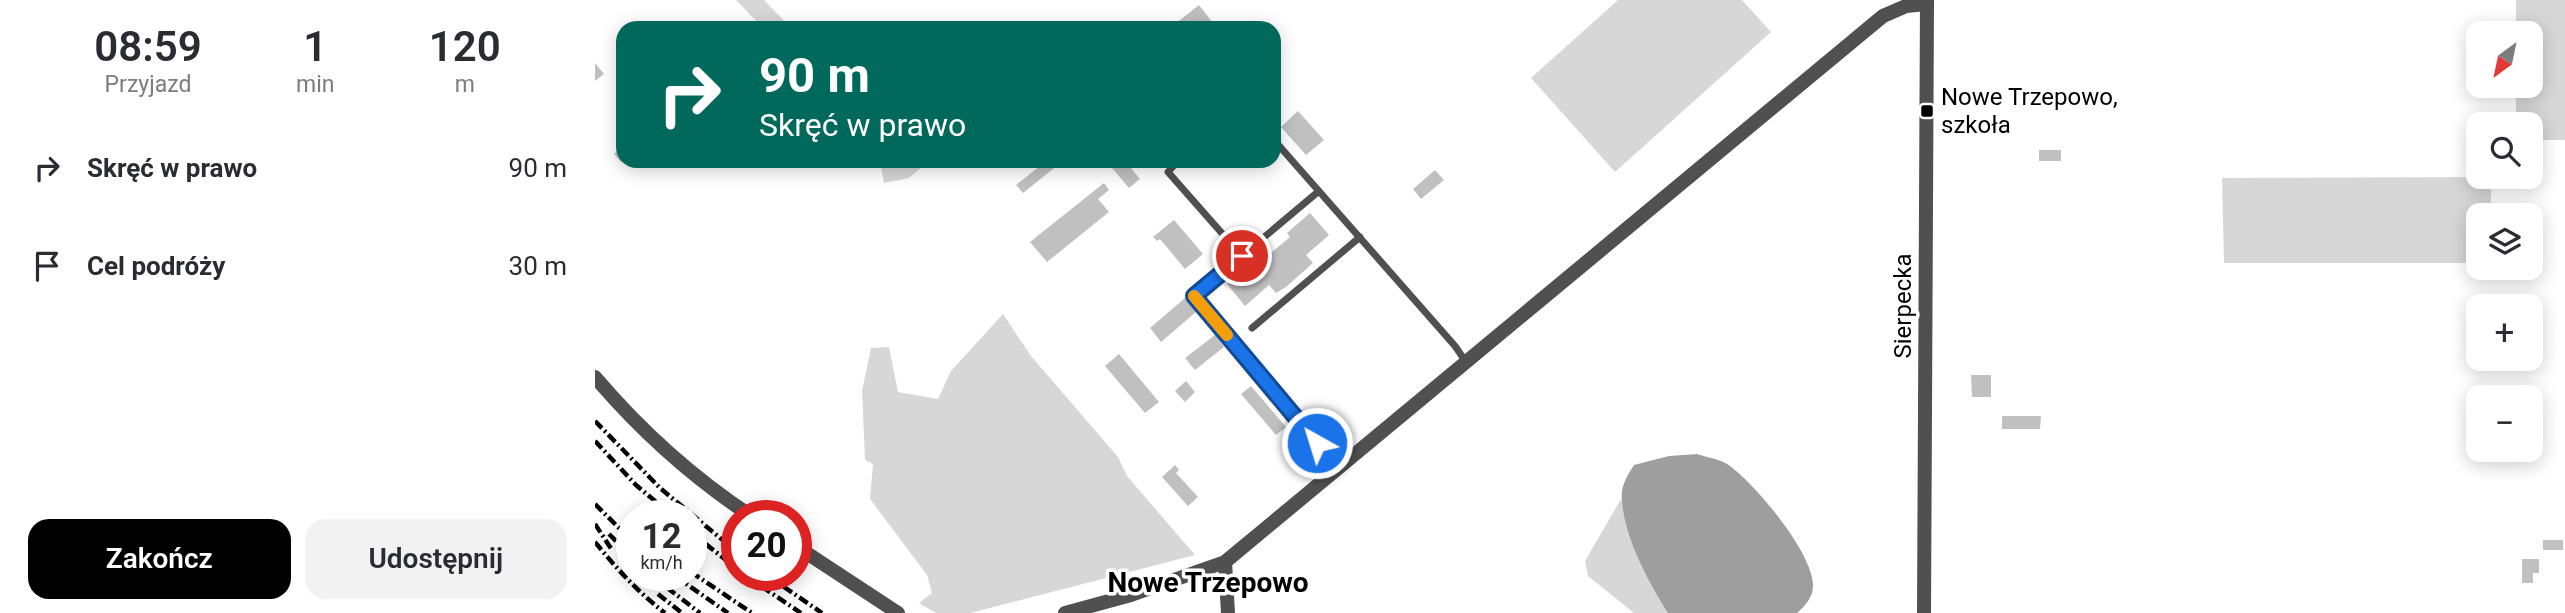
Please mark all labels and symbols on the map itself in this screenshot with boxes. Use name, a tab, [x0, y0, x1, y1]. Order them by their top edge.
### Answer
north arrow	[2466, 21, 2543, 98]
place label: Nowe Trzepowo, szkoła	[1941, 83, 2118, 139]
marker: Nowe Trzepowo, szkoła	[1919, 103, 1935, 119]
pin	[1212, 226, 1272, 286]
street label: Sierpecka	[1889, 254, 1917, 358]
position arrow	[1280, 406, 1354, 480]
speed limit sign: 20	[721, 500, 812, 591]
district label: Nowe Trzepowo	[1107, 566, 1309, 599]

